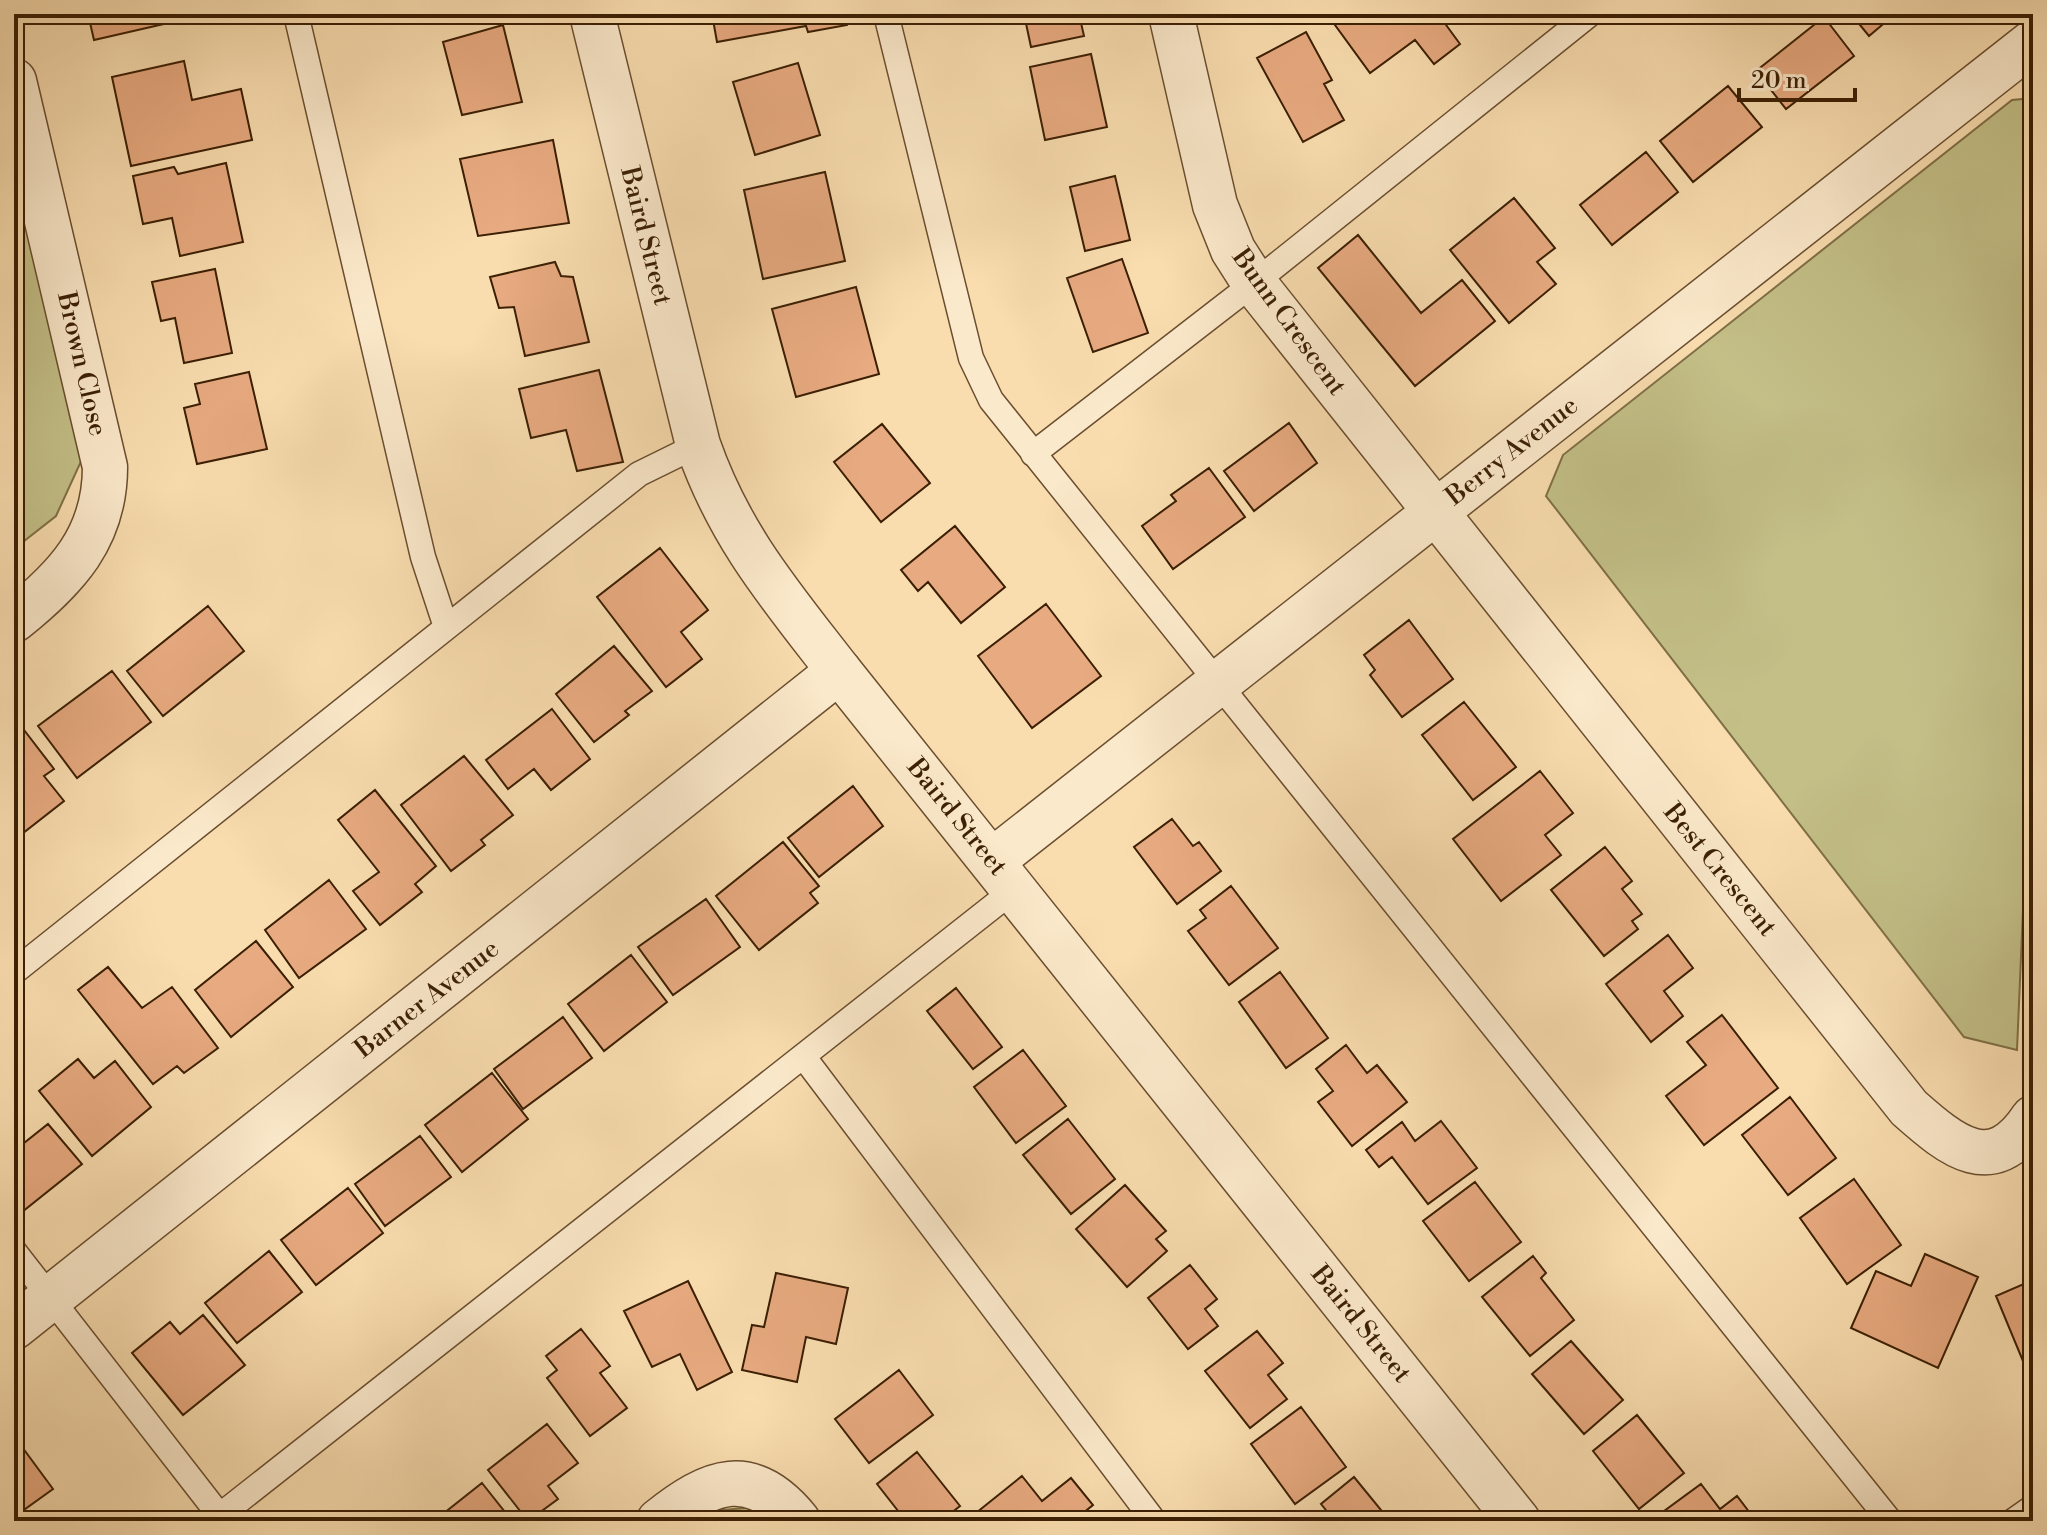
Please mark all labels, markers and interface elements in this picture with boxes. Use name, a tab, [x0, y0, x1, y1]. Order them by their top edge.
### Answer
scale bar	[1739, 52, 1855, 102]
text: 20 m	[1751, 66, 1807, 96]
street label: Baird Street	[613, 162, 679, 309]
street label: Bunn Crescent	[1224, 241, 1353, 402]
street label: Brown Close	[50, 288, 114, 439]
street label: Berry Avenue	[1439, 389, 1585, 513]
street label: Baird Street	[899, 751, 1014, 882]
street label: Best Crescent	[1656, 796, 1783, 943]
street label: Barner Avenue	[348, 933, 505, 1066]
street label: Baird Street	[1303, 1258, 1418, 1389]

